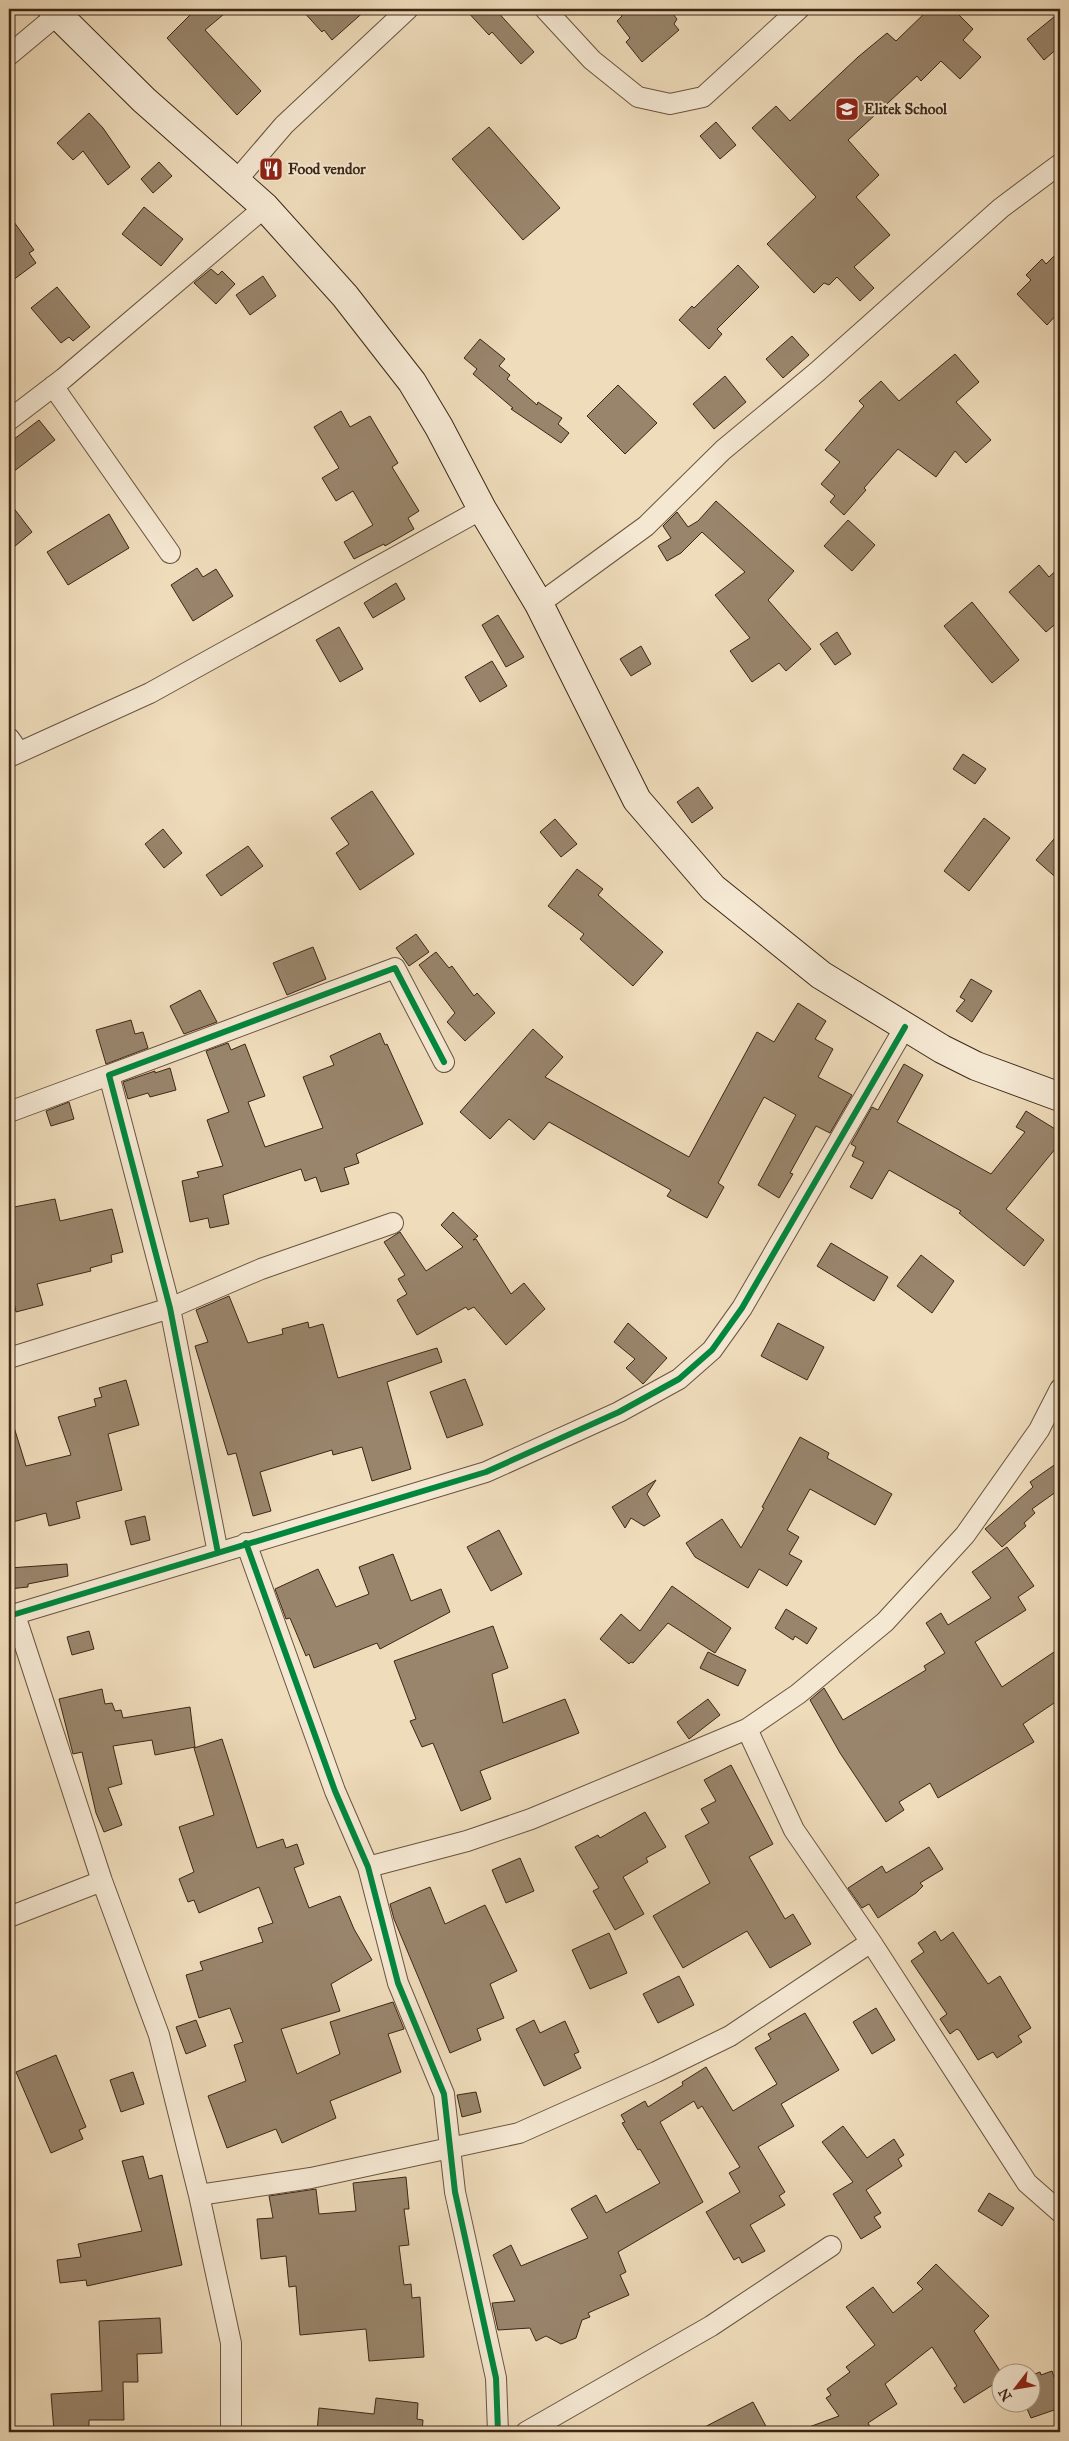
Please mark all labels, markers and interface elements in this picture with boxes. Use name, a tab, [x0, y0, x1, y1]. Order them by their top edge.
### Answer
school or university icon: Elitek School	[834, 96, 860, 122]
place label: Elitek School	[864, 100, 948, 118]
restaurant icon: Food vendor	[258, 156, 284, 182]
place label: Food vendor	[288, 160, 366, 178]
north arrow	[992, 2364, 1042, 2414]
text: N	[995, 2385, 1016, 2404]

